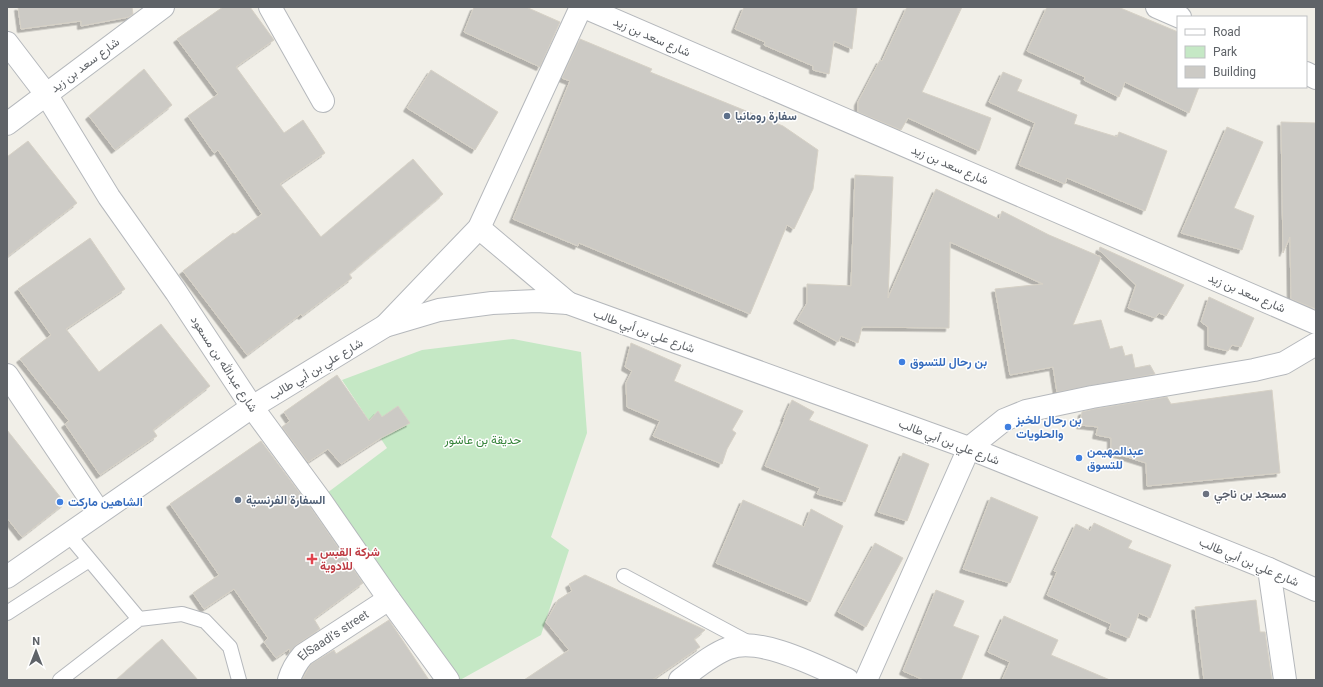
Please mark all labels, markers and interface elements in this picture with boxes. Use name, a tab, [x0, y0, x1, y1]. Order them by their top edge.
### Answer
street label: شارع سعد بن زيد	[611, 14, 693, 61]
legend	[1177, 16, 1307, 88]
text: Road	[1213, 25, 1241, 39]
street label: شارع سعد بن زيد	[48, 35, 123, 97]
text: Park	[1213, 45, 1238, 59]
text: Building	[1213, 65, 1256, 79]
place label: سفارة رومانيا	[735, 109, 797, 124]
marker: سفارة رومانيا	[722, 111, 732, 121]
street label: شارع سعد بن زيد	[909, 142, 991, 189]
street label: شارع سعد بن زيد	[1206, 270, 1288, 317]
street label: شارع علي بن أبي طالب	[590, 306, 697, 359]
street label: شارع عبدالله بن مسعود	[186, 313, 260, 416]
street label: شارع علي بن أبي طالب	[267, 335, 367, 405]
place label: بن رحال للتسوق	[910, 355, 987, 370]
marker: بن رحال للتسوق	[897, 357, 907, 367]
place label: بن رحال للخبز والحلويات	[1015, 413, 1082, 442]
street label: شارع علي بن أبي طالب	[896, 416, 1001, 470]
marker: بن رحال للخبز والحلويات	[1003, 422, 1013, 432]
park label: حديقة بن عاشور	[444, 433, 521, 448]
place label: عبدالمهيمن للتسوق	[1087, 444, 1144, 473]
marker: عبدالمهيمن للتسوق	[1074, 453, 1084, 463]
place label: مسجد بن ناجي	[1214, 487, 1287, 504]
marker: مسجد بن ناجي	[1201, 489, 1211, 499]
place label: السفارة الفرنسية	[246, 493, 325, 508]
place label: الشاهين ماركت	[68, 495, 143, 510]
marker: السفارة الفرنسية	[233, 495, 243, 505]
marker: الشاهين ماركت	[55, 497, 65, 507]
street label: شارع علي بن أبي طالب	[1196, 535, 1301, 592]
place label: شركة القبس للادوية	[320, 545, 380, 574]
marker: شركة القبس للادوية	[307, 554, 317, 564]
street label: ElSaadi’s street	[295, 607, 371, 663]
north arrow	[16, 631, 56, 671]
text: N	[32, 635, 40, 648]

